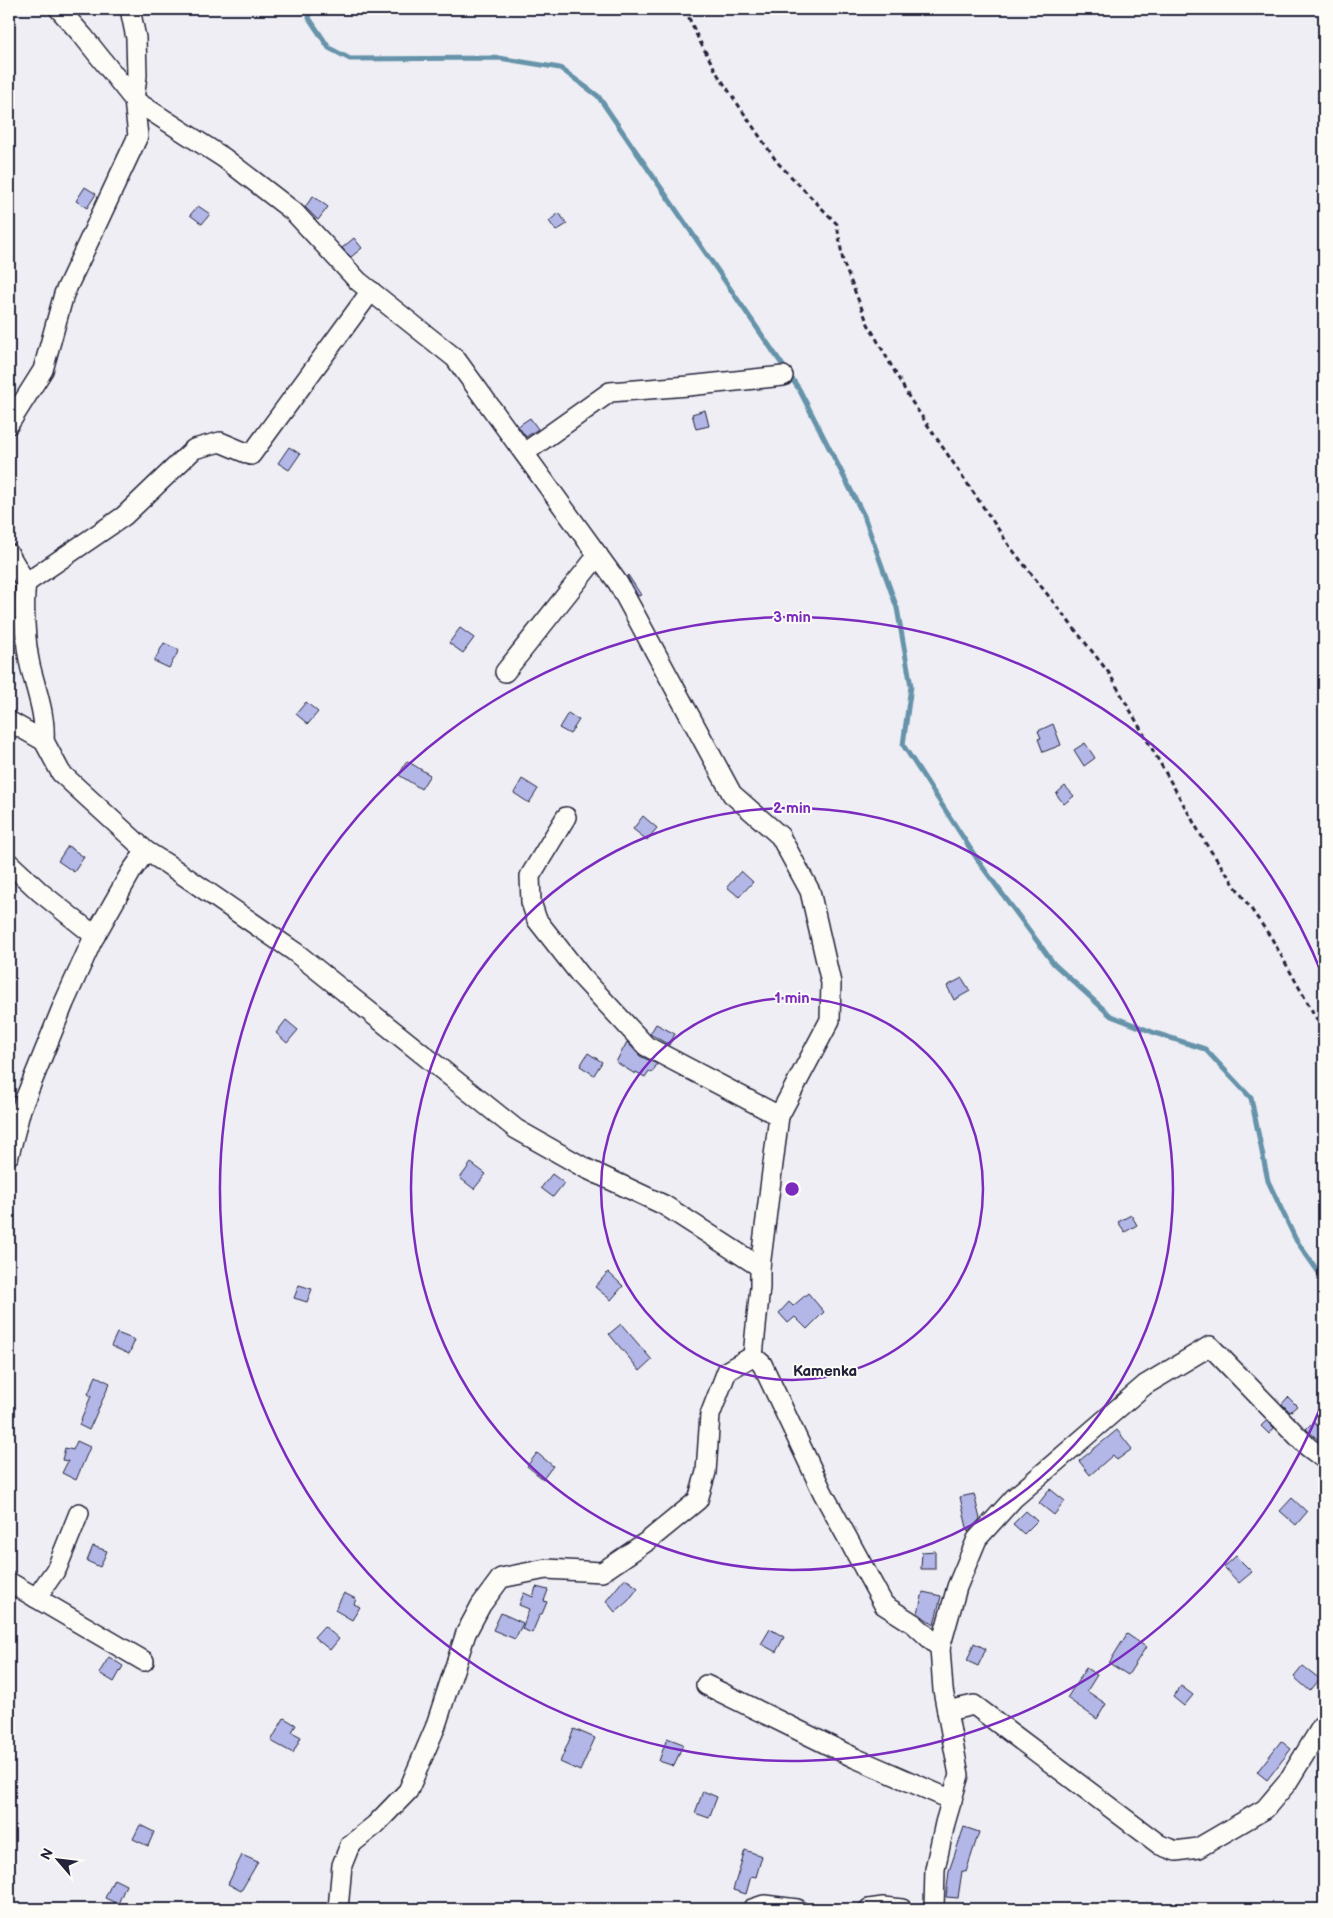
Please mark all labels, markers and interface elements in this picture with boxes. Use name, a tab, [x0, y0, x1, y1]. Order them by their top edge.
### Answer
text: 3 min	[773, 608, 811, 627]
text: 2 min	[773, 799, 811, 818]
text: 1 min	[774, 989, 810, 1008]
centre of rings	[783, 1180, 801, 1198]
district label: Kamenka	[793, 1362, 857, 1381]
north arrow	[32, 1836, 82, 1886]
text: N	[37, 1845, 57, 1863]

